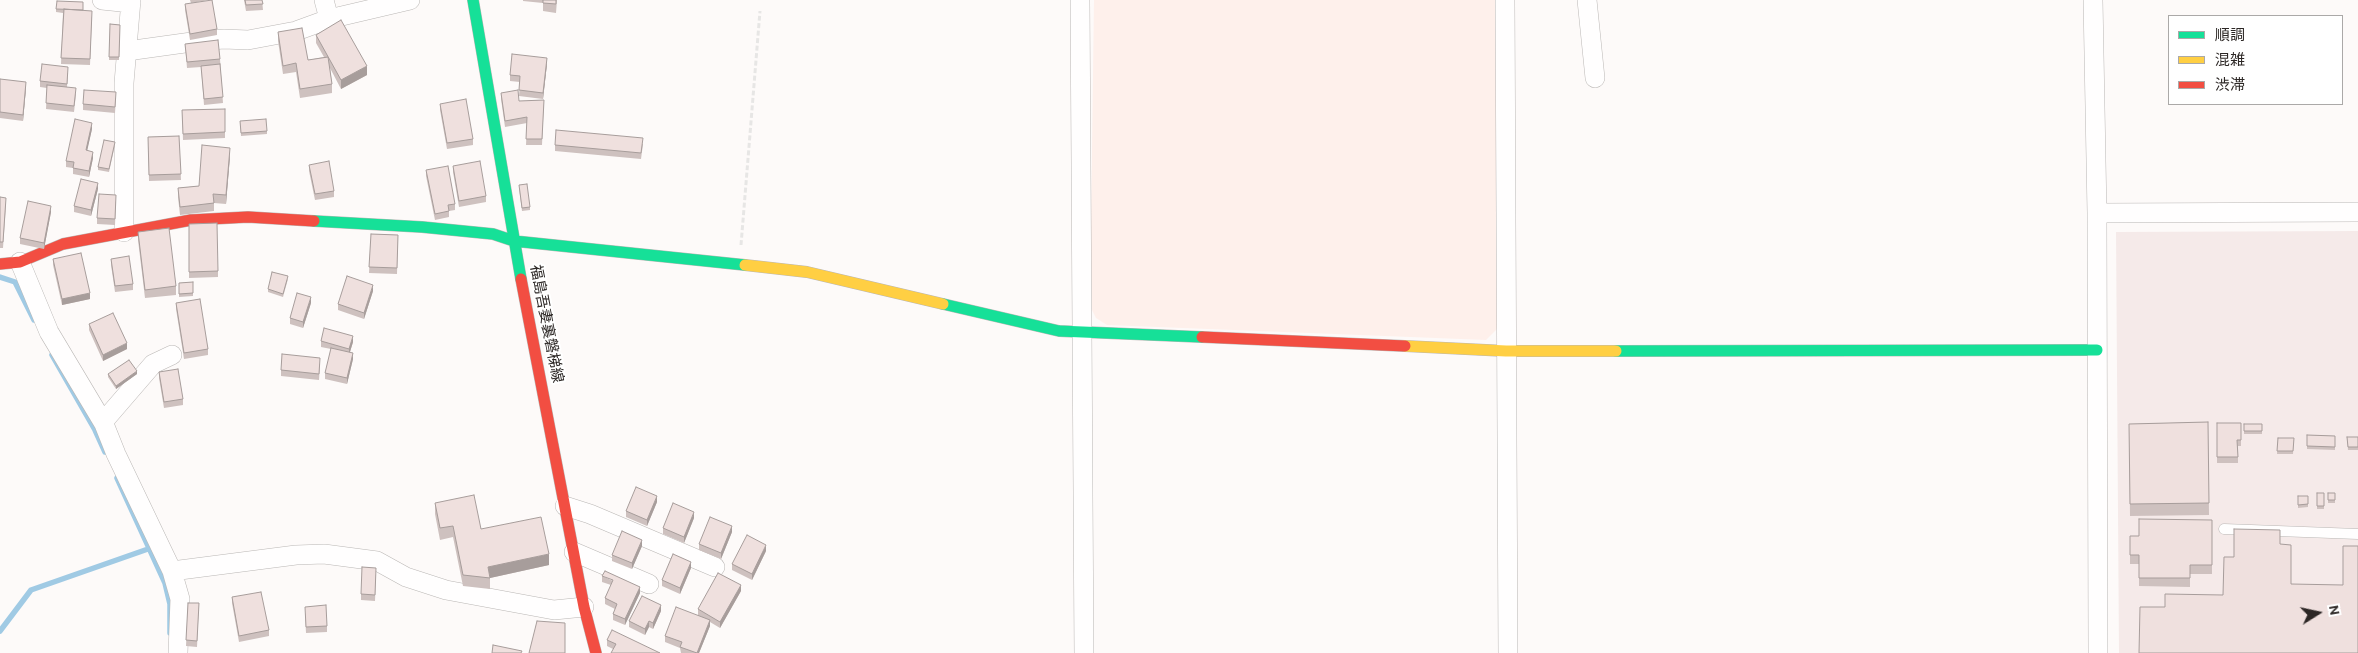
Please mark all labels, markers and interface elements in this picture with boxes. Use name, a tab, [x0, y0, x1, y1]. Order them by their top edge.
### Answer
legend	[2168, 15, 2343, 105]
text: 順調	[2215, 27, 2245, 46]
text: 混雑	[2215, 52, 2245, 71]
text: 渋滞	[2215, 77, 2245, 96]
street label: 福島吾妻裏磐梯線	[525, 263, 565, 385]
north arrow	[2293, 588, 2343, 638]
text: N	[2324, 604, 2343, 617]

